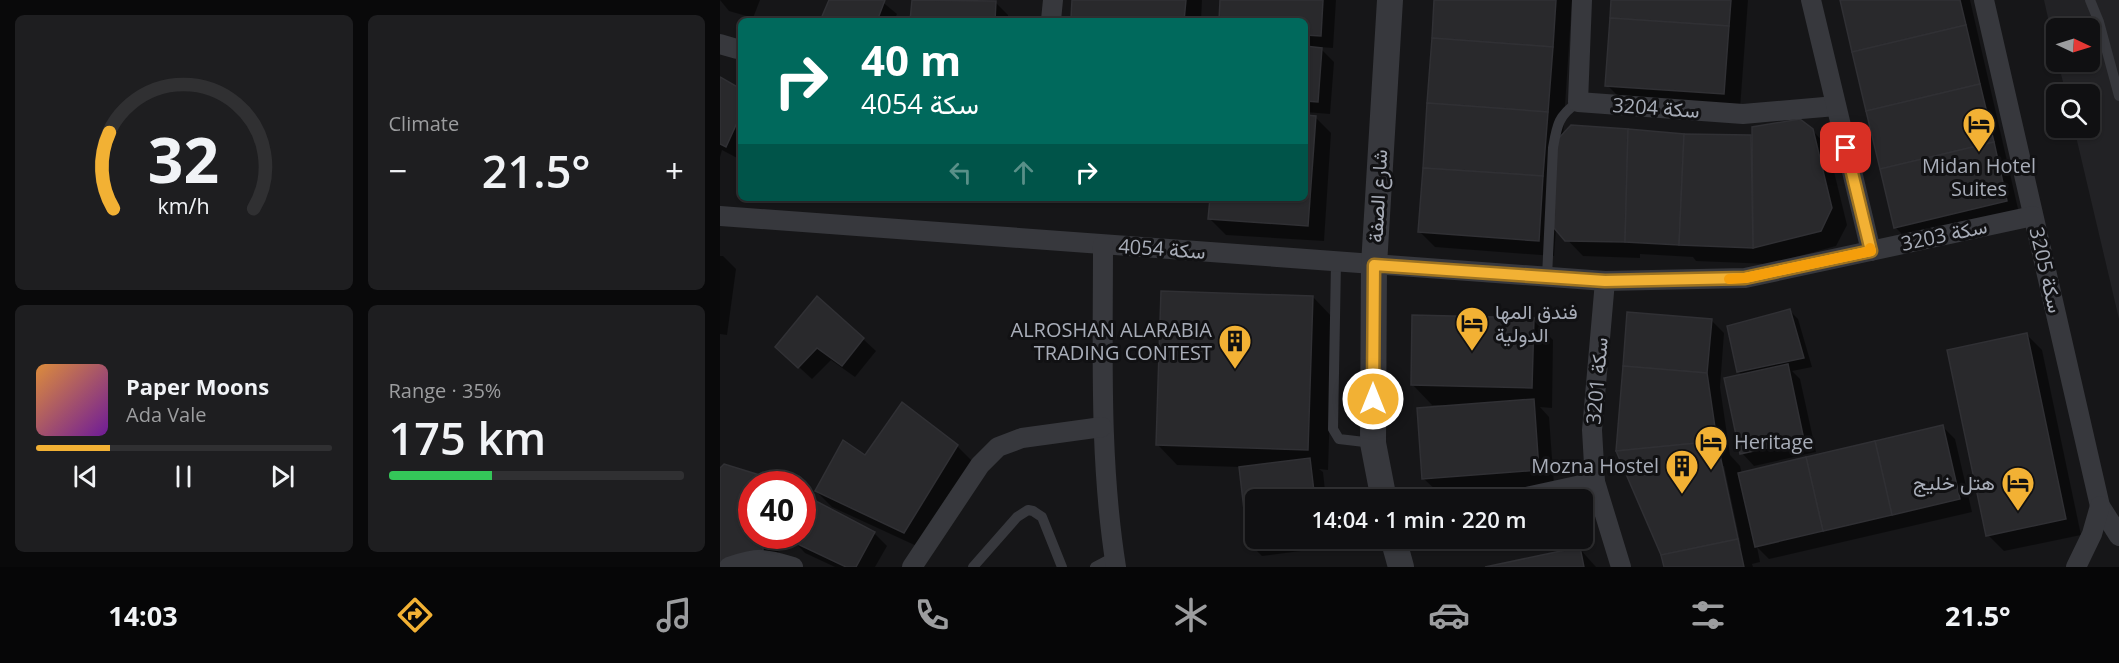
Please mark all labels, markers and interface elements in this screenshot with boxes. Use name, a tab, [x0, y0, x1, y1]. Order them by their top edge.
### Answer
north arrow	[2046, 18, 2100, 72]
map controls	[2046, 18, 2100, 138]
text: 40 m	[861, 31, 961, 88]
icon: right	[762, 42, 840, 120]
button: search	[2046, 84, 2100, 138]
text: سكة 4054	[861, 85, 979, 122]
street label: سكة 3204	[1612, 91, 1701, 124]
hotel icon: Midan Hotel Suites	[1961, 106, 1997, 153]
text: Climate	[389, 110, 459, 137]
text: 32	[148, 116, 219, 201]
pin	[1820, 122, 1871, 173]
icon: arrive	[1829, 131, 1862, 164]
text: 21.5°	[482, 140, 591, 201]
text: −	[389, 148, 407, 193]
text: +	[665, 148, 684, 193]
street label: شارع الصفة	[1362, 149, 1394, 243]
place label: Midan Hotel Suites	[1922, 152, 2036, 202]
icon: left	[944, 156, 977, 189]
icon: ahead	[1007, 156, 1040, 189]
icon: right	[1070, 156, 1103, 189]
text: km/h	[158, 192, 210, 221]
street label: سكة 3203	[1898, 212, 1989, 257]
street label: سكة 3205	[2024, 224, 2069, 315]
street label: سكة 4054	[1118, 232, 1207, 265]
place label: فندق المها الدولية	[1495, 298, 1578, 348]
hotel icon: فندق المها الدولية	[1454, 305, 1490, 352]
place label: ALROSHAN ALARABIA TRADING CONTEST	[1011, 316, 1212, 366]
building icon: ALROSHAN ALARABIA TRADING CONTEST	[1217, 323, 1253, 370]
street label: سكة 3201	[1579, 336, 1614, 426]
position arrow	[1341, 367, 1405, 431]
text: Paper Moons	[126, 371, 269, 401]
text: Range · 35%	[389, 377, 501, 404]
text: Ada Vale	[126, 401, 207, 428]
text: 175 km	[389, 407, 546, 468]
hotel icon: Heritage	[1693, 424, 1729, 471]
place label: Heritage	[1734, 428, 1814, 455]
building icon: Mozna Hostel	[1664, 448, 1700, 495]
place label: Mozna Hostel	[1531, 452, 1659, 479]
icon: previous	[69, 460, 102, 493]
icon: pause	[167, 460, 200, 493]
icon: next	[266, 460, 299, 493]
hotel icon: هتل خلیج	[2000, 465, 2036, 512]
place label: هتل خلیج	[1913, 469, 1995, 497]
speed limit sign: 40	[738, 471, 816, 549]
text: 14:04 · 1 min · 220 m	[1311, 504, 1527, 534]
icon: directions	[394, 594, 436, 636]
icon: music	[653, 594, 695, 636]
icon: phone	[911, 594, 953, 636]
icon: climate	[1170, 594, 1212, 636]
icon: car	[1428, 594, 1470, 636]
icon: filters	[1687, 594, 1729, 636]
text: 14:03	[108, 597, 178, 634]
text: 21.5°	[1945, 597, 2011, 634]

